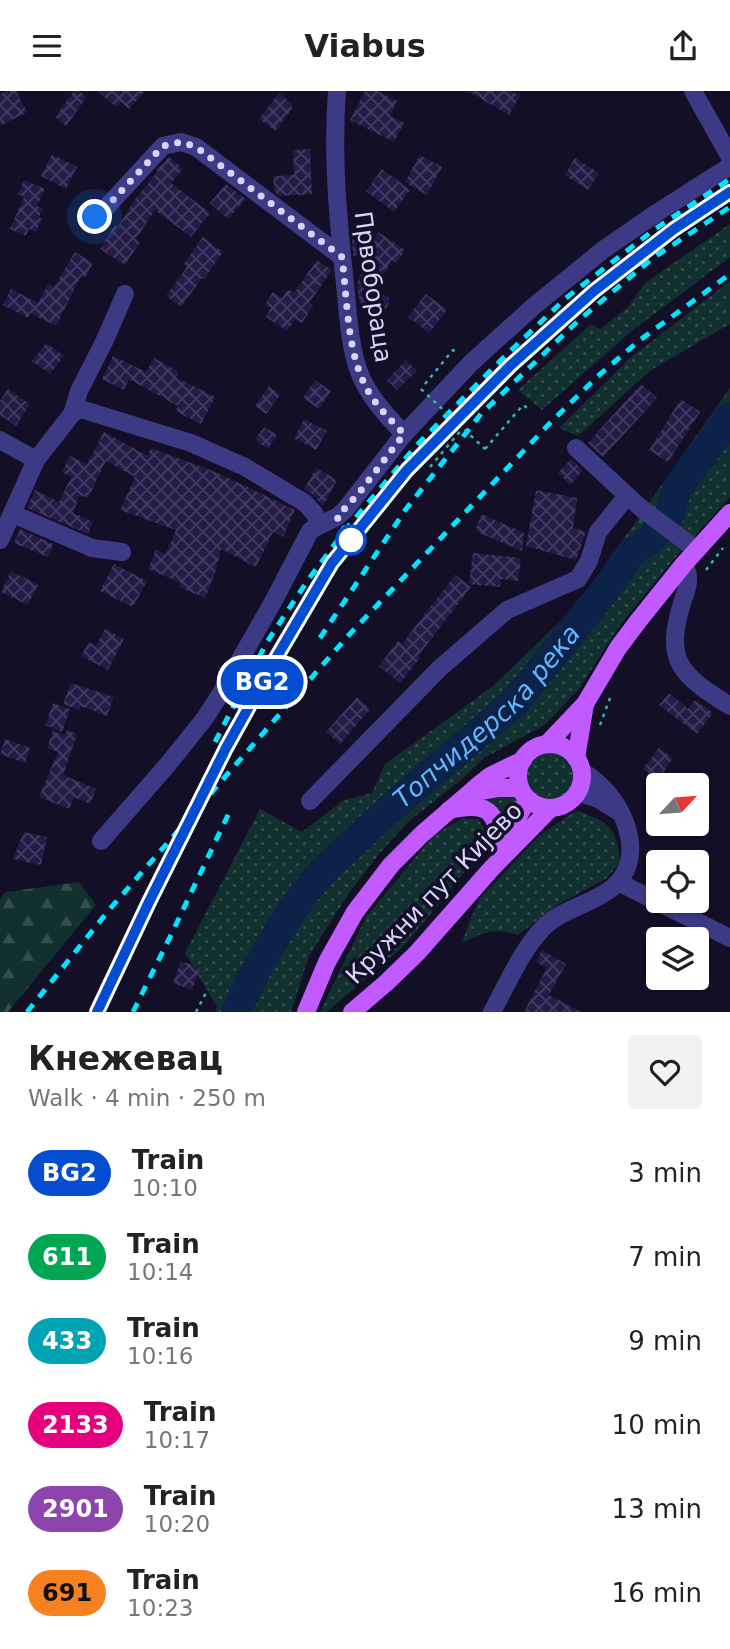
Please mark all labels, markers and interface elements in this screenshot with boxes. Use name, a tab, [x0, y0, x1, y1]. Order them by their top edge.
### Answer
icon: menu	[28, 27, 66, 65]
text: Viabus	[304, 27, 426, 65]
icon: share	[664, 27, 702, 65]
your location	[77, 199, 112, 234]
street label: Првобораца	[349, 210, 397, 364]
unlabelled marker	[336, 525, 366, 555]
water label: Топчидерска река	[387, 619, 586, 814]
line badge: BG2	[222, 659, 302, 705]
text: BG2	[235, 668, 289, 696]
north arrow	[646, 773, 709, 837]
map controls	[646, 773, 709, 990]
street label: Кружни пут Кијево	[340, 796, 528, 990]
button: locate	[646, 850, 709, 913]
button: layers	[646, 927, 709, 990]
button: heart	[628, 1035, 702, 1109]
text: Кнежевац	[28, 1039, 223, 1078]
text: Walk · 4 min · 250 m	[28, 1085, 266, 1111]
text: Train	[132, 1145, 204, 1175]
text: 3 min	[628, 1158, 702, 1188]
text: BG2	[42, 1159, 97, 1187]
text: 10:10	[132, 1175, 198, 1201]
text: Train	[127, 1229, 200, 1259]
text: 7 min	[628, 1242, 702, 1272]
text: 611	[42, 1243, 92, 1271]
text: 10:14	[127, 1259, 193, 1285]
text: Train	[127, 1313, 200, 1343]
text: 9 min	[628, 1326, 702, 1356]
text: 433	[42, 1327, 92, 1355]
text: 10:16	[127, 1343, 193, 1369]
text: Train	[144, 1397, 216, 1427]
text: 10 min	[612, 1410, 702, 1440]
text: 2133	[42, 1411, 109, 1439]
text: 10:17	[144, 1427, 210, 1453]
text: Train	[144, 1481, 216, 1511]
text: 13 min	[612, 1494, 702, 1524]
text: 2901	[42, 1495, 109, 1523]
text: 10:20	[144, 1511, 210, 1537]
text: Train	[127, 1565, 200, 1595]
text: 16 min	[612, 1578, 702, 1608]
text: 691	[42, 1579, 92, 1607]
text: 10:23	[127, 1595, 193, 1621]

